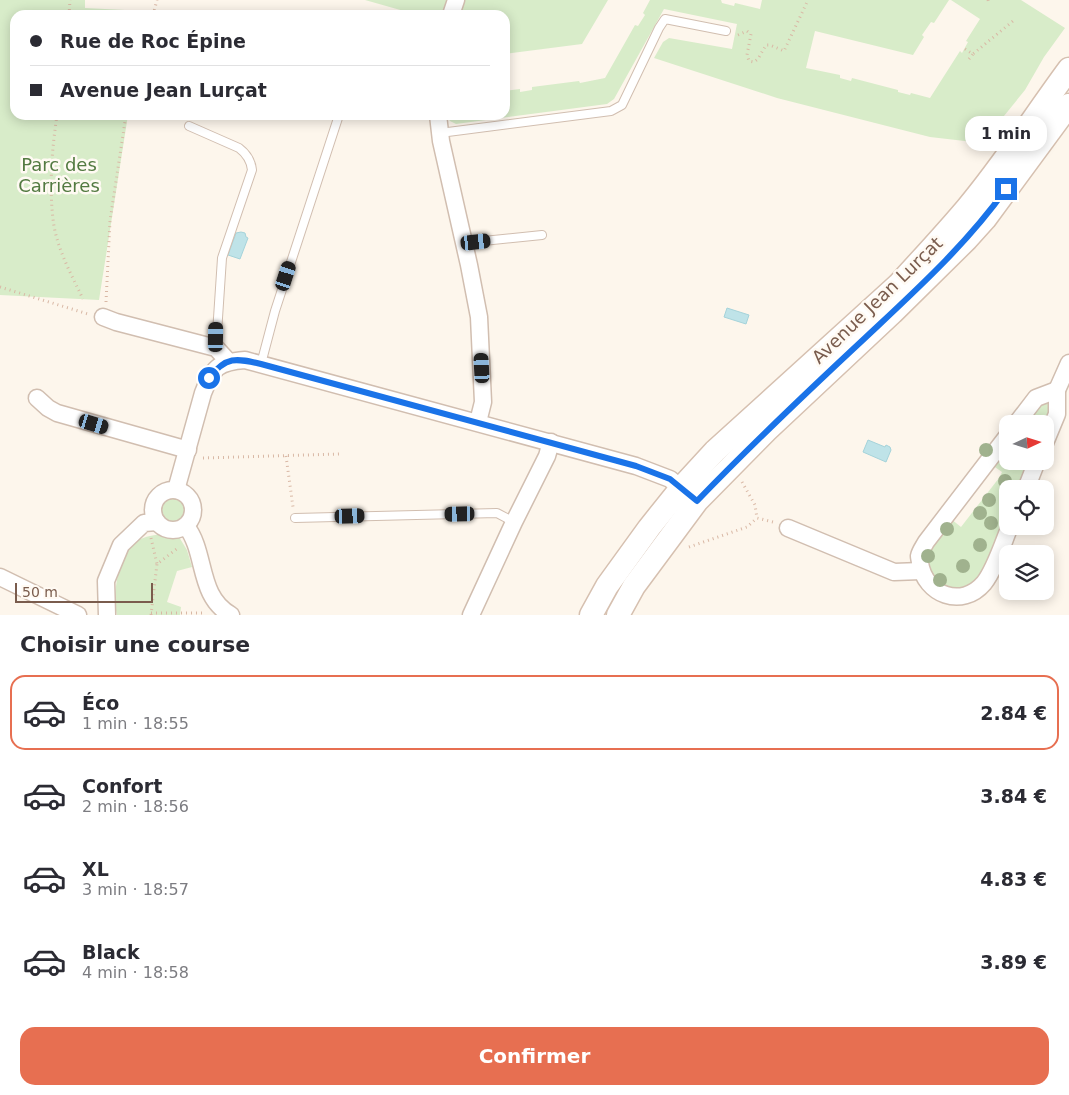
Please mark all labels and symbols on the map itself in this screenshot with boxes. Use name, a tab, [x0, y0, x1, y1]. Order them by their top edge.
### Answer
callout: 1 min	[965, 116, 1047, 152]
park label: Parc des Carrières	[18, 154, 100, 196]
route end	[995, 178, 1017, 200]
street label: Avenue Jean Lurçat	[807, 232, 947, 368]
car	[460, 233, 491, 251]
car	[274, 259, 297, 293]
car	[208, 322, 223, 352]
car	[473, 353, 490, 383]
route start	[198, 367, 220, 389]
car	[77, 412, 110, 436]
north arrow	[999, 415, 1054, 470]
car	[444, 506, 475, 522]
car	[334, 508, 365, 524]
scale bar	[15, 580, 152, 603]

